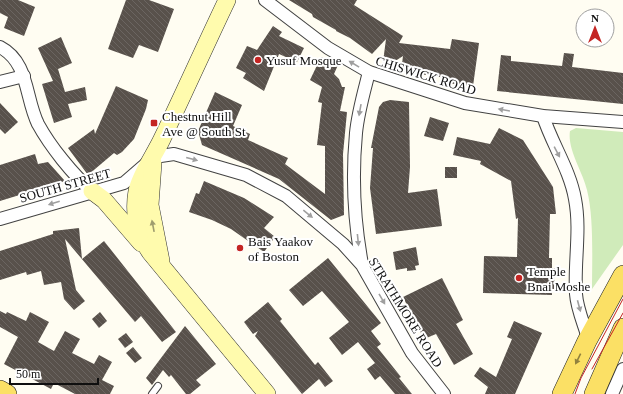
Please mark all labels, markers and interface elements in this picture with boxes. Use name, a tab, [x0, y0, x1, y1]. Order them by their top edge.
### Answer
north arrow	[575, 8, 615, 48]
text: N	[591, 12, 599, 24]
place label: Yusuf Mosque	[266, 53, 342, 68]
street label: CHISWICK ROAD	[374, 53, 478, 98]
marker: Yusuf Mosque	[253, 55, 263, 65]
one-way arrow	[348, 60, 360, 67]
one-way arrow	[357, 104, 363, 117]
one-way arrow	[498, 107, 510, 113]
place label: Chestnut Hill Ave @ South St	[162, 109, 246, 139]
marker: Chestnut Hill Ave @ South St	[149, 118, 159, 128]
one-way arrow	[554, 146, 561, 158]
one-way arrow	[186, 156, 198, 162]
street label: SOUTH STREET	[18, 165, 113, 206]
one-way arrow	[48, 200, 60, 206]
one-way arrow	[302, 209, 313, 218]
one-way arrow	[150, 220, 156, 232]
place label: Bais Yaakov of Boston	[248, 234, 314, 264]
one-way arrow	[355, 234, 361, 246]
marker: Bais Yaakov of Boston	[235, 243, 245, 253]
street label: STRATHMORE ROAD	[366, 255, 446, 370]
place label: Temple Bnai Moshe	[527, 264, 590, 294]
marker: Temple Bnai Moshe	[514, 273, 524, 283]
one-way arrow	[378, 293, 385, 305]
one-way arrow	[576, 300, 582, 312]
one-way arrow	[575, 353, 581, 364]
scale bar	[10, 360, 98, 386]
text: 50 m	[16, 367, 41, 381]

